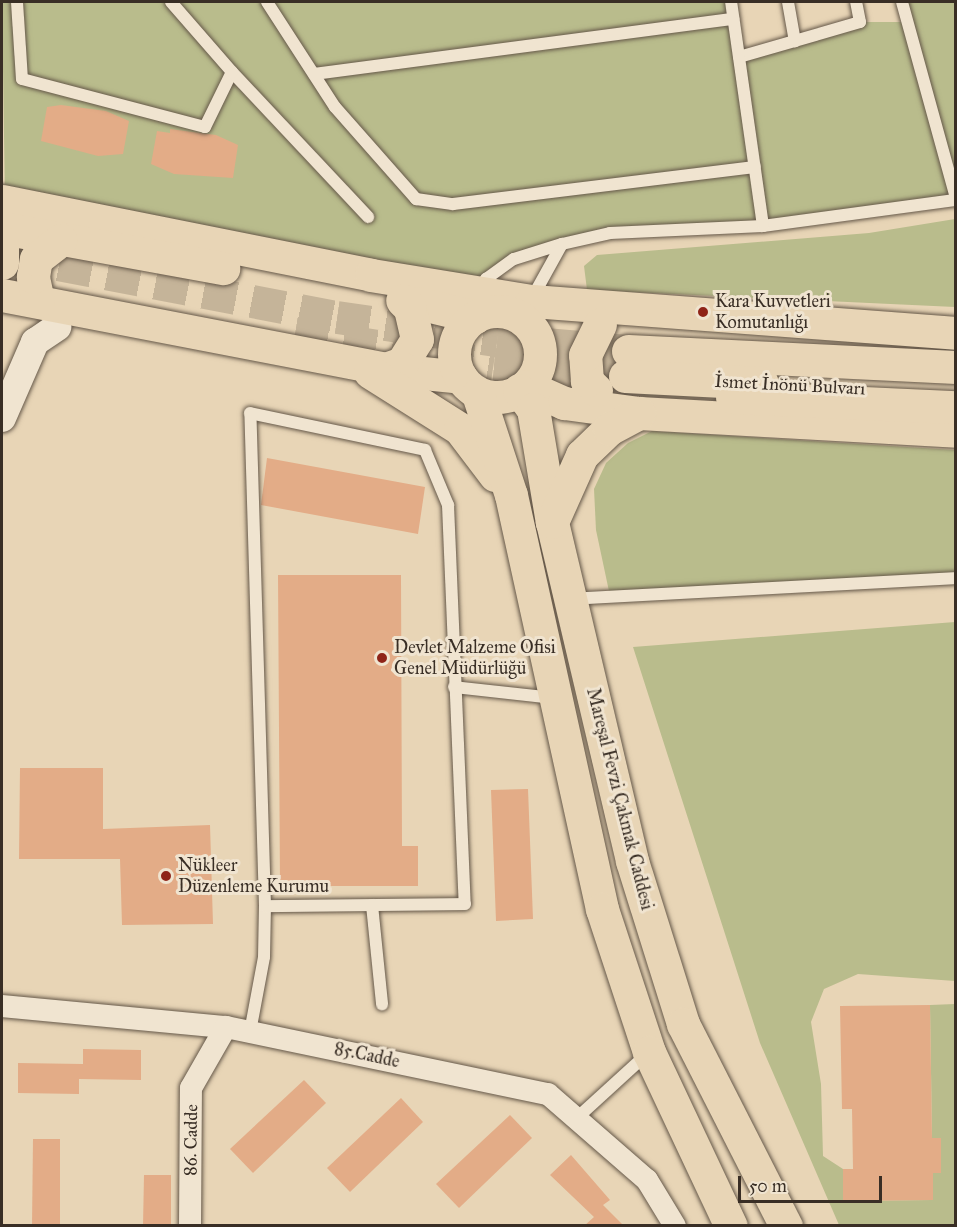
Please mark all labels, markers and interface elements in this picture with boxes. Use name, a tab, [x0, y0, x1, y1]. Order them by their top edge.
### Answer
place label: Kara Kuvvetleri Komutanlığı	[715, 291, 831, 334]
marker: Kara Kuvvetleri Komutanlığı	[696, 305, 710, 319]
street label: İsmet İnönü Bulvarı	[714, 370, 866, 400]
place label: Devlet Malzeme Ofisi Genel Müdürlüğü	[394, 637, 556, 680]
marker: Devlet Malzeme Ofisi Genel Müdürlüğü	[375, 651, 389, 665]
street label: Mareşal Fevzi Çakmak Caddesi	[582, 686, 658, 912]
place label: Nükleer Düzenleme Kurumu	[178, 855, 329, 898]
marker: Nükleer Düzenleme Kurumu	[159, 869, 173, 883]
street label: 85.Cadde	[332, 1038, 402, 1072]
street label: 86. Cadde	[180, 1104, 202, 1176]
scale bar	[741, 1164, 885, 1202]
text: 50 m	[749, 1175, 787, 1197]

